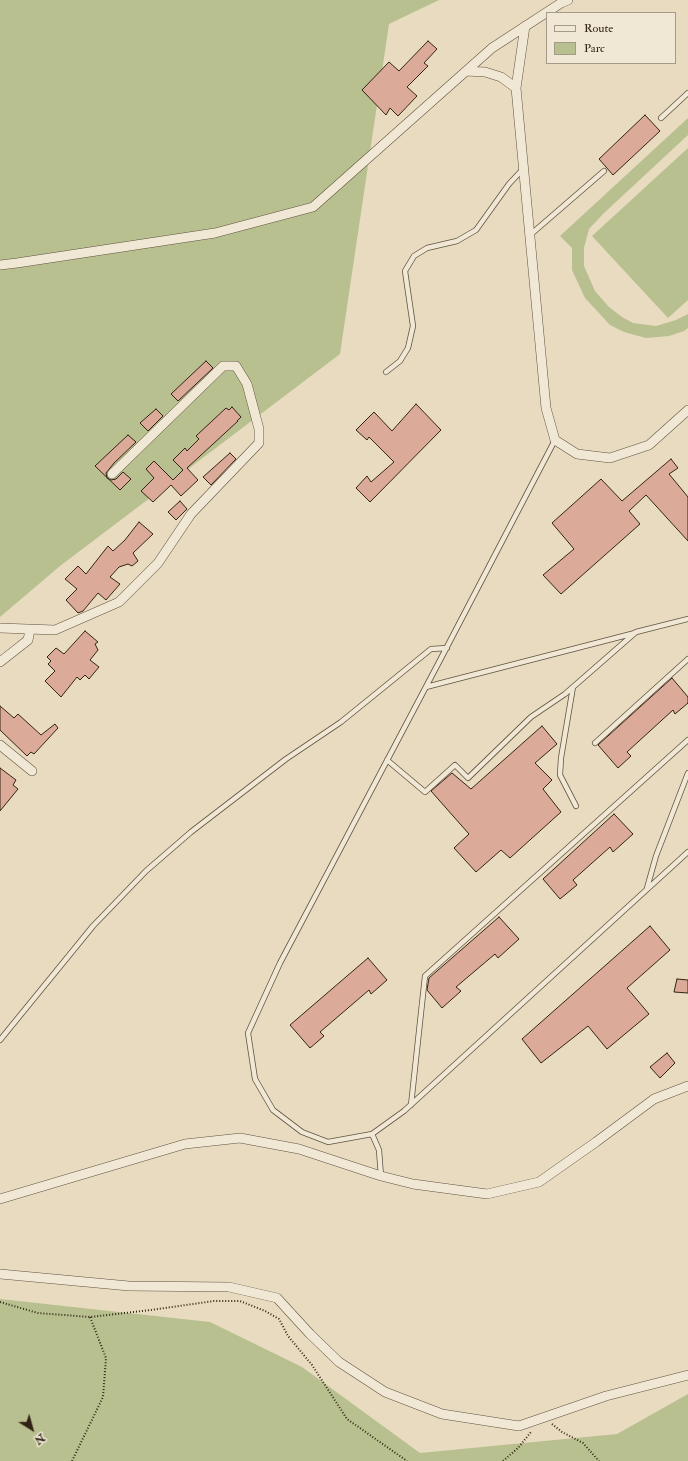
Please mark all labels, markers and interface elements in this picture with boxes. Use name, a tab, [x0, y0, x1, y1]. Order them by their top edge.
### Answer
legend	[546, 12, 676, 64]
text: Route	[584, 21, 613, 36]
text: Parc	[584, 41, 605, 56]
north arrow	[12, 1409, 52, 1449]
text: N	[32, 1431, 47, 1447]

